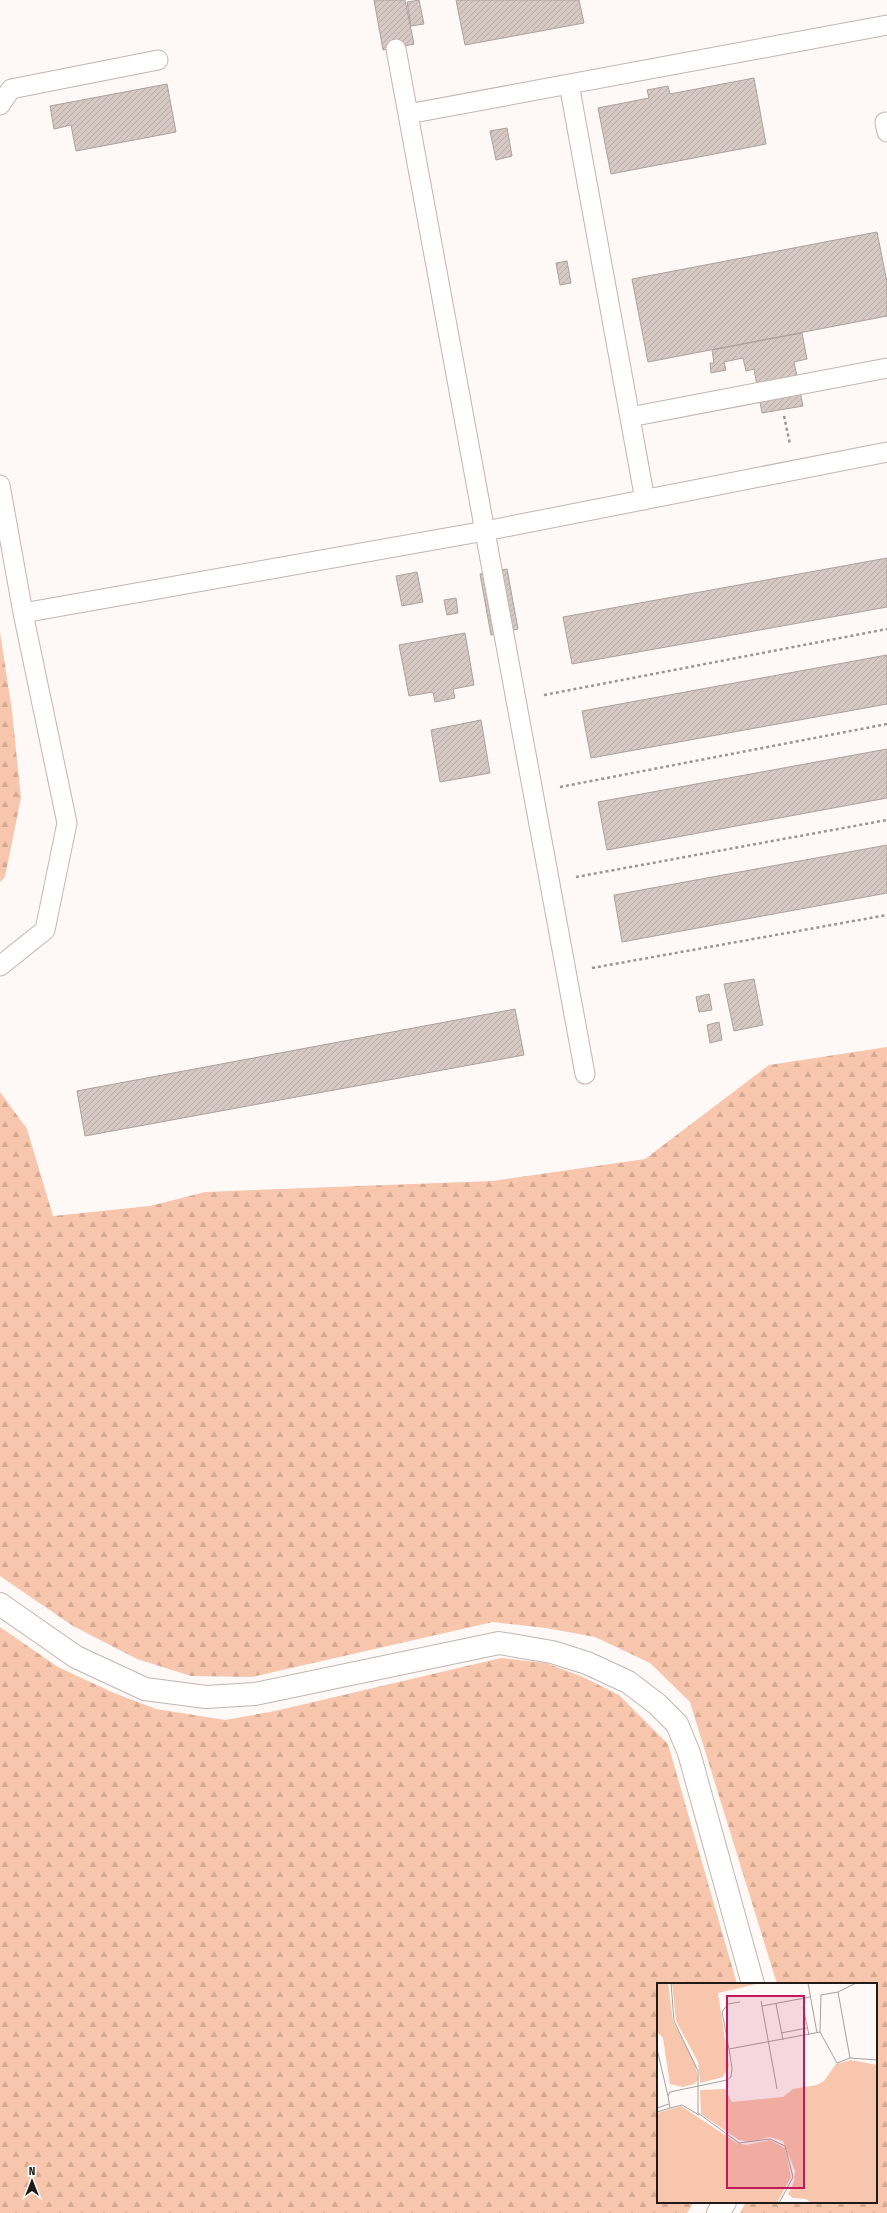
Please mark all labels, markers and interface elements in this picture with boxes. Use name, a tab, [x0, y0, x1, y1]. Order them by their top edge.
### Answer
inset map	[657, 1983, 877, 2203]
north arrow	[12, 2161, 52, 2201]
text: N	[29, 2165, 35, 2178]

